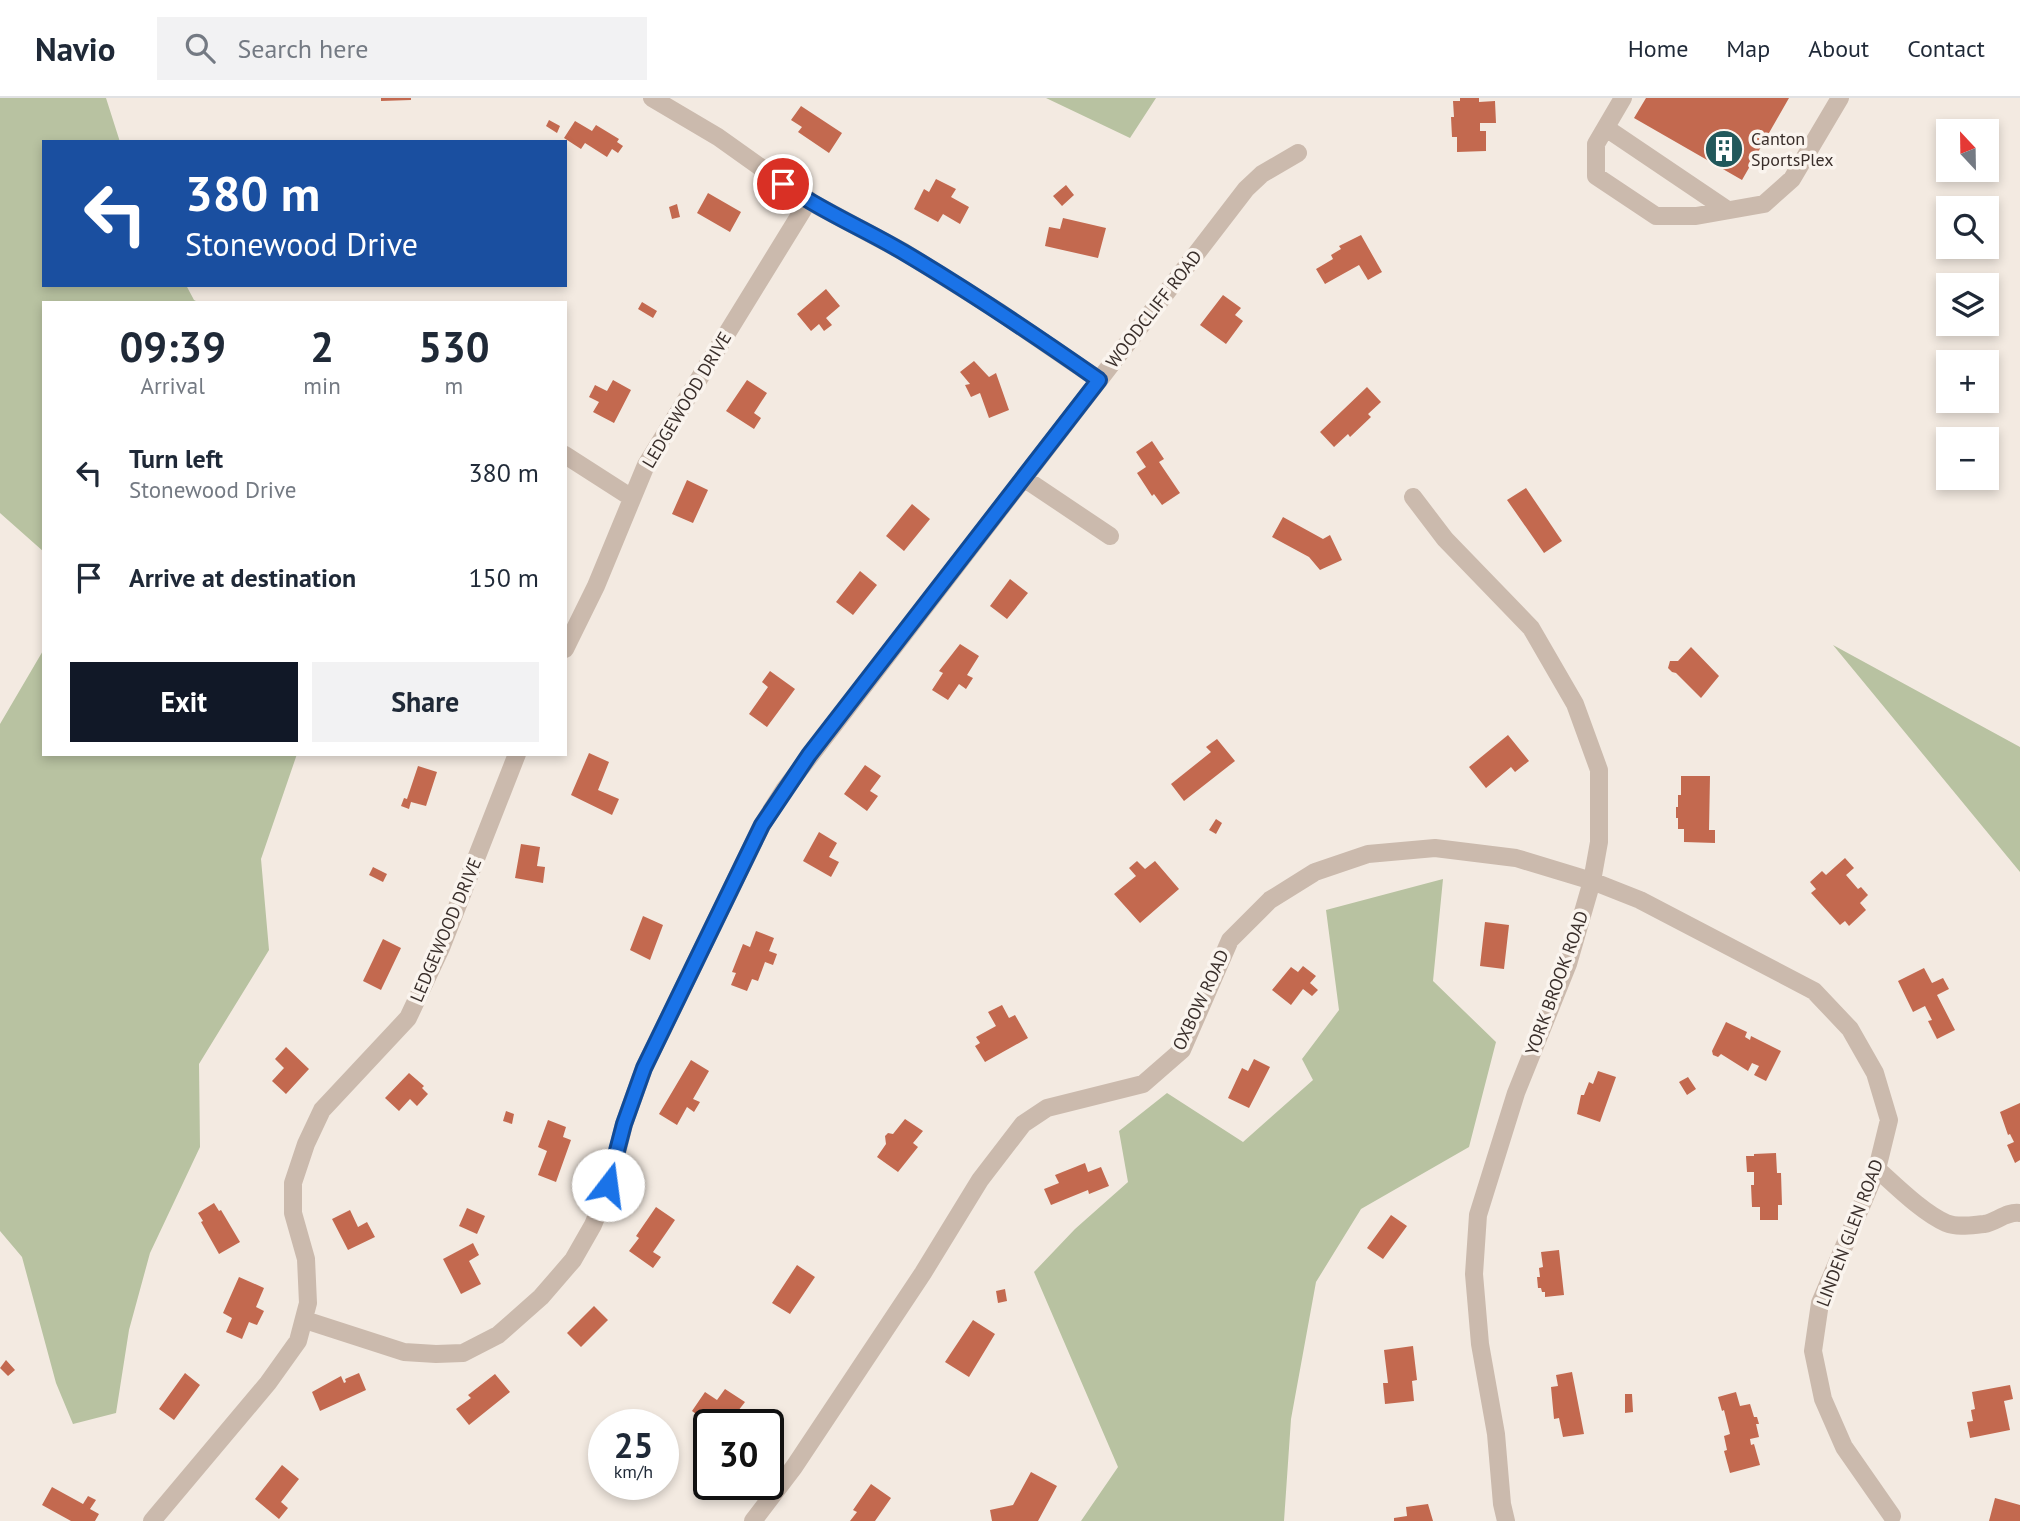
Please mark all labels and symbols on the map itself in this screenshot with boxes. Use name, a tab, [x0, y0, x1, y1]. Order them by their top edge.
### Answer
north arrow	[1936, 119, 1998, 182]
place label: Canton SportsPlex	[1751, 127, 1834, 171]
building icon: Canton SportsPlex	[1703, 128, 1745, 170]
pin	[753, 154, 813, 214]
street label: WOODCLIFF ROAD	[1100, 245, 1207, 372]
street label: LEDGEWOOD DRIVE	[637, 328, 736, 472]
street label: LEDGEWOOD DRIVE	[405, 854, 486, 1006]
street label: YORK BROOK ROAD	[1520, 907, 1593, 1058]
street label: OXBOW ROAD	[1167, 946, 1234, 1054]
position arrow	[571, 1148, 645, 1222]
street label: LINDEN GLEN ROAD	[1811, 1156, 1888, 1310]
speed limit sign: 30	[693, 1409, 784, 1500]

